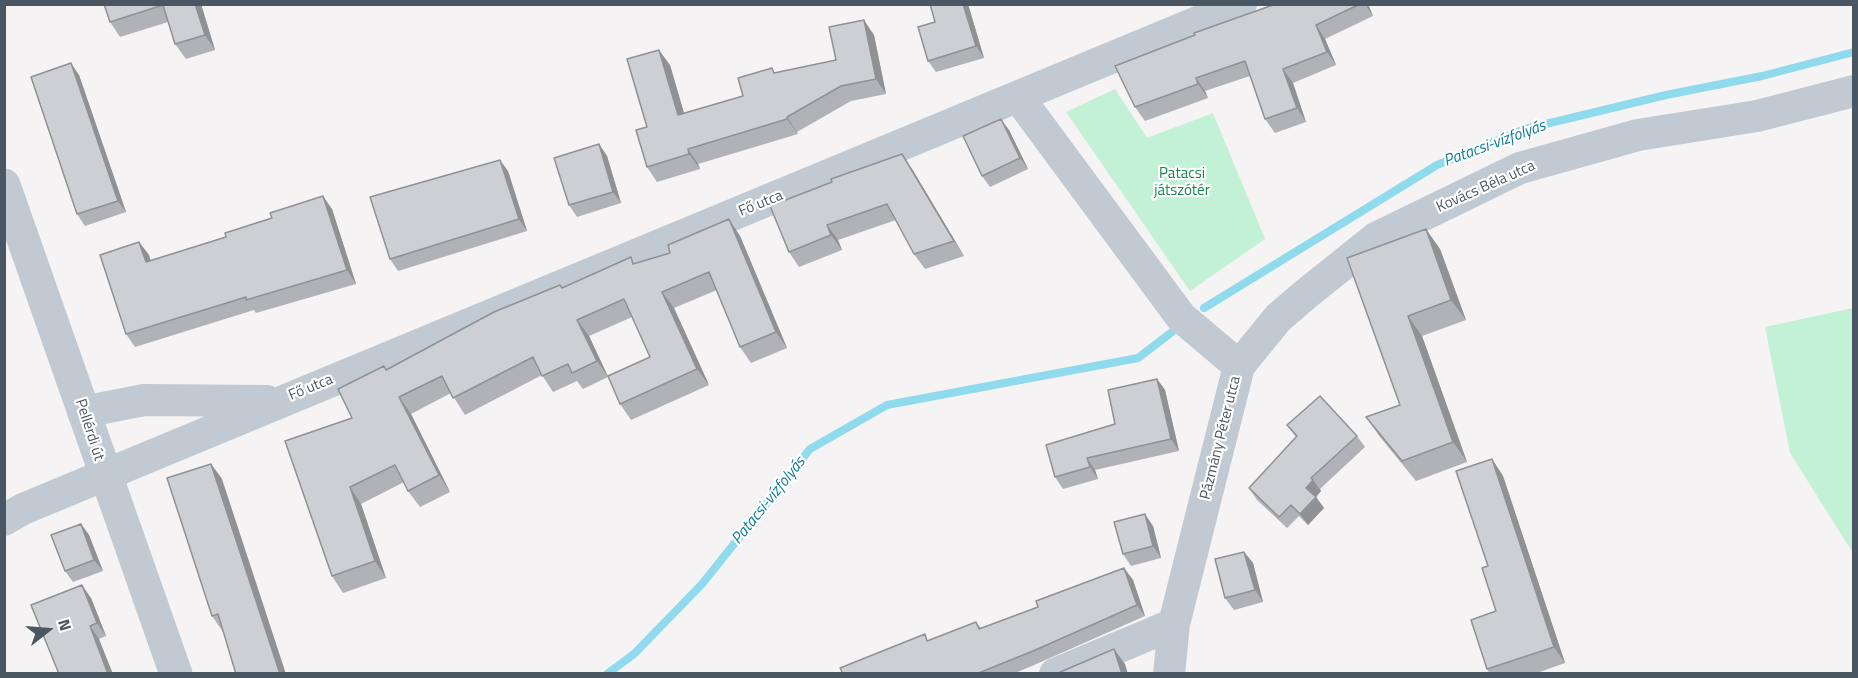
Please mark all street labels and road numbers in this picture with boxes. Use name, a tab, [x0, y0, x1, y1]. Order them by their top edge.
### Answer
street label: Kovács Béla utca	[1434, 157, 1538, 217]
street label: Fő utca	[736, 187, 786, 221]
street label: Fő utca	[286, 371, 336, 405]
street label: Pázmány Péter utca	[1197, 374, 1245, 502]
street label: Pellérdi út	[71, 397, 107, 463]

